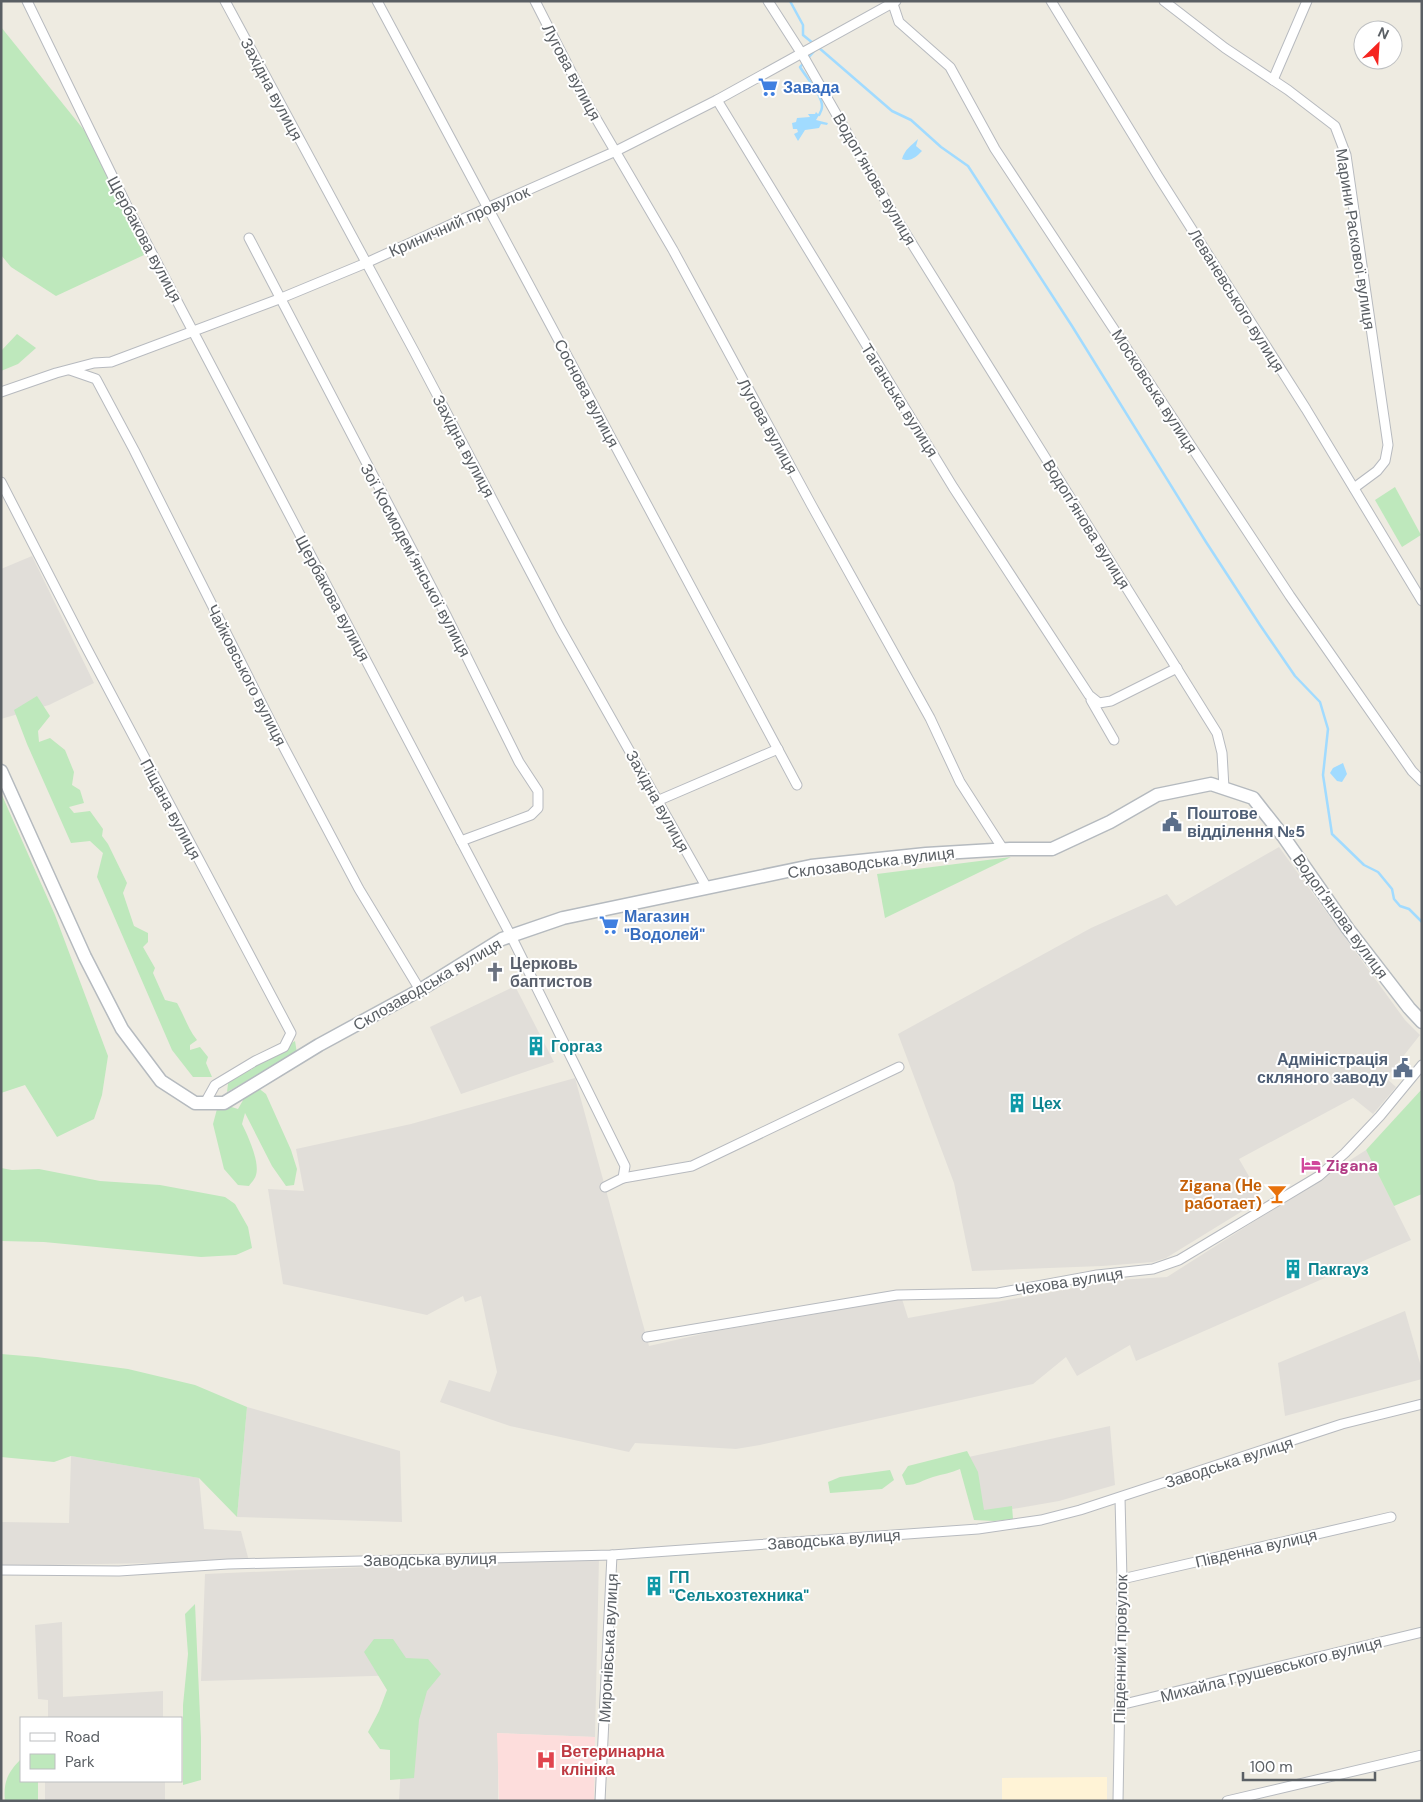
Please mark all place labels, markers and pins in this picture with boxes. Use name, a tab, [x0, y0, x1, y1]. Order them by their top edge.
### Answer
supermarket icon: Завада	[757, 76, 779, 98]
place label: Завада	[783, 77, 840, 98]
place label: Поштове відділення №5	[1187, 803, 1305, 842]
public building icon: Поштове відділення №5	[1161, 811, 1183, 833]
place label: Магазин "Водолей"	[624, 906, 705, 945]
supermarket icon: Магазин "Водолей"	[598, 914, 620, 936]
place label: Церковь баптистов	[510, 953, 592, 992]
church icon: Церковь баптистов	[484, 961, 506, 983]
building icon: Горгаз	[525, 1035, 547, 1057]
place label: Горгаз	[551, 1036, 603, 1057]
place label: Адміністрація скляного заводу	[1257, 1049, 1388, 1088]
public building icon: Адміністрація скляного заводу	[1392, 1057, 1414, 1079]
building icon: Цех	[1006, 1092, 1028, 1114]
place label: Цех	[1032, 1093, 1062, 1114]
hotel icon: Zigana	[1300, 1154, 1322, 1176]
place label: Zigana	[1326, 1155, 1378, 1176]
place label: Zigana (Не работает)	[1180, 1175, 1262, 1214]
bar icon: Zigana (Не работает)	[1266, 1183, 1288, 1205]
building icon: Пакгауз	[1282, 1258, 1304, 1280]
place label: Пакгауз	[1308, 1259, 1369, 1280]
place label: ГП "Сельхозтехника"	[669, 1567, 809, 1606]
building icon: ГП "Сельхозтехника"	[643, 1575, 665, 1597]
place label: Ветеринарна клініка	[561, 1741, 665, 1780]
hospital icon: Ветеринарна клініка	[535, 1749, 557, 1771]

